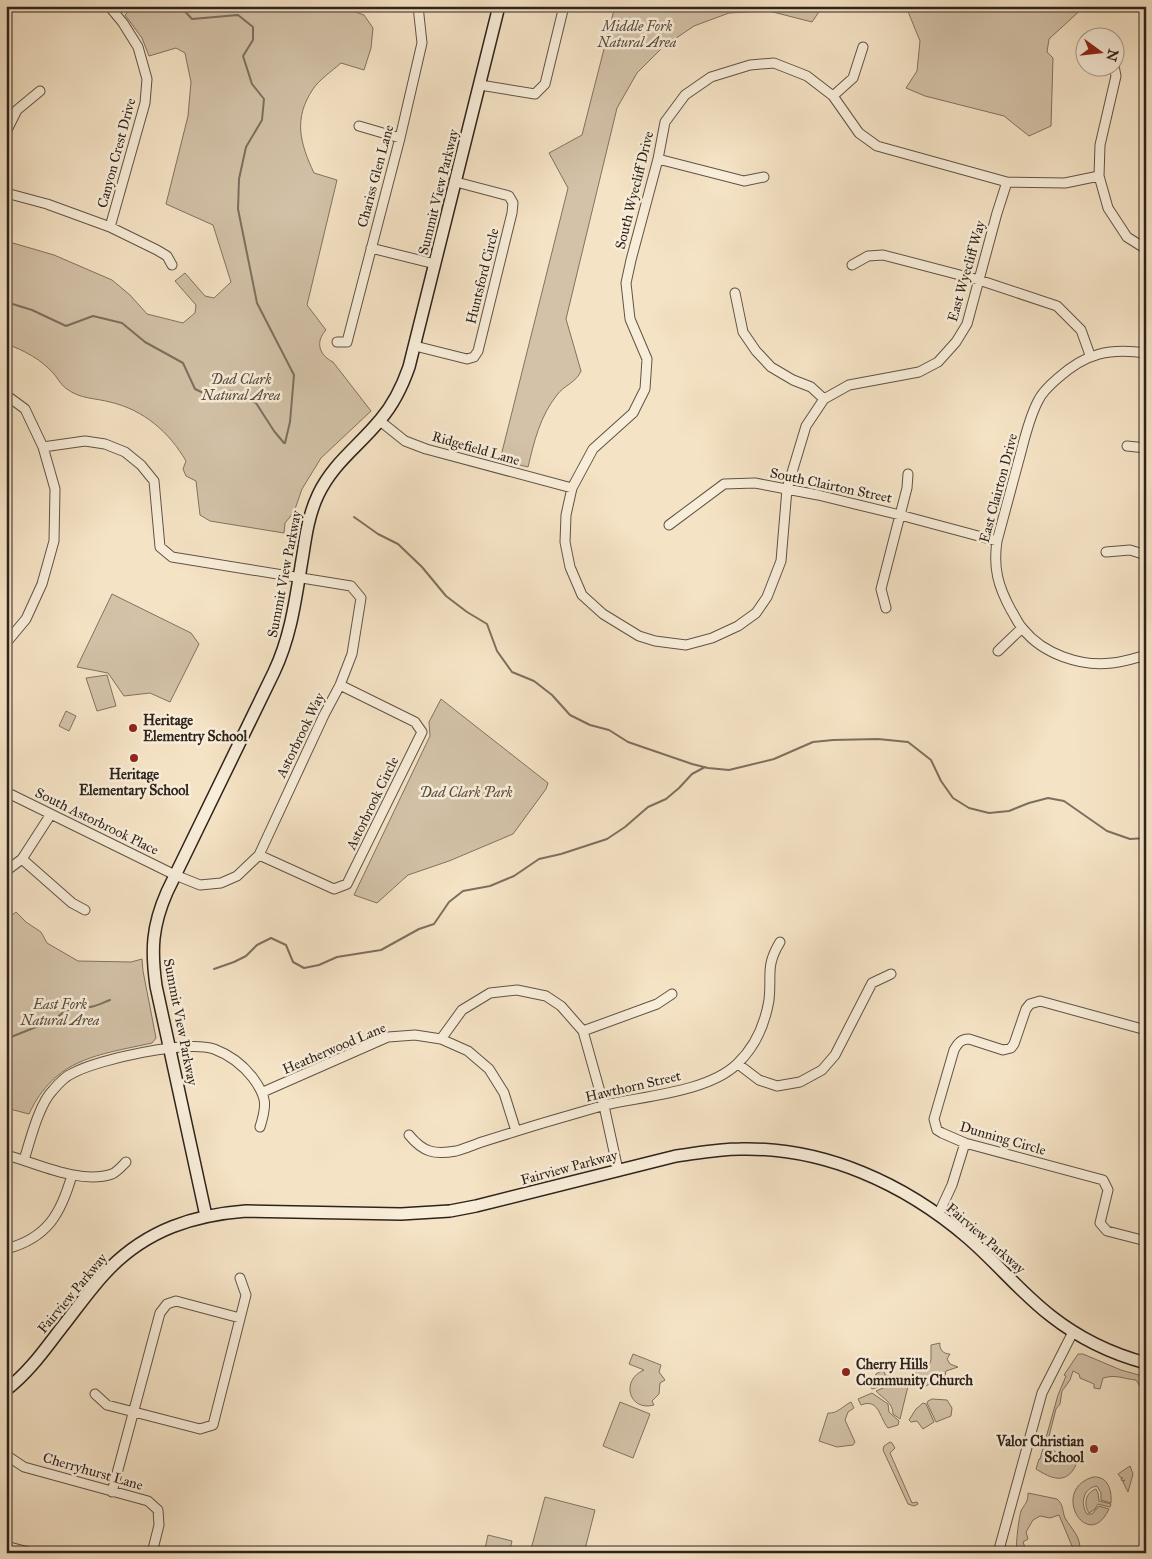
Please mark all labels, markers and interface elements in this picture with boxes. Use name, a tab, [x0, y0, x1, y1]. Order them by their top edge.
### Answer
park label: Middle Fork Natural Area	[597, 18, 677, 51]
north arrow	[1074, 28, 1124, 78]
text: N	[1102, 47, 1122, 63]
street label: Canyon Crest Drive	[94, 96, 139, 210]
street label: Chariss Glen Lane	[354, 123, 397, 229]
street label: Summit View Parkway	[415, 127, 462, 257]
street label: South Wyecliff Drive	[612, 129, 657, 251]
street label: East Wyecliff Way	[944, 218, 989, 324]
street label: Huntsford Circle	[462, 226, 503, 326]
park label: Dad Clark Natural Area	[201, 371, 281, 404]
street label: Ridgefield Lane	[430, 428, 522, 469]
street label: East Clairton Drive	[976, 431, 1021, 545]
street label: South Clairton Street	[768, 464, 893, 507]
street label: Summit View Parkway	[264, 509, 305, 639]
street label: Astorbrook Way	[272, 690, 329, 781]
place label: Heritage Elementry School	[143, 712, 248, 746]
marker: Heritage Elementry School	[127, 722, 139, 734]
marker: Heritage Elementary School	[128, 752, 140, 764]
street label: Astorbrook Circle	[342, 754, 402, 854]
place label: Heritage Elementary School	[79, 766, 190, 800]
street label: South Astorbrook Place	[32, 784, 162, 859]
park label: Dad Clark Park	[420, 784, 513, 801]
street label: Summit View Parkway	[160, 957, 201, 1087]
park label: East Fork Natural Area	[20, 996, 100, 1029]
street label: Heatherwood Lane	[280, 1019, 389, 1078]
street label: Hawthorn Street	[584, 1067, 683, 1106]
street label: Dunning Circle	[958, 1118, 1048, 1159]
street label: Fairview Parkway	[519, 1146, 620, 1189]
street label: Fairview Parkway	[943, 1199, 1029, 1278]
street label: Fairview Parkway	[34, 1249, 111, 1337]
place label: Cherry Hills Community Church	[856, 1356, 973, 1390]
marker: Cherry Hills Community Church	[840, 1366, 852, 1378]
place label: Valor Christian School	[996, 1433, 1085, 1466]
marker: Valor Christian School	[1088, 1443, 1100, 1455]
street label: Cherryhurst Lane	[41, 1449, 145, 1494]

